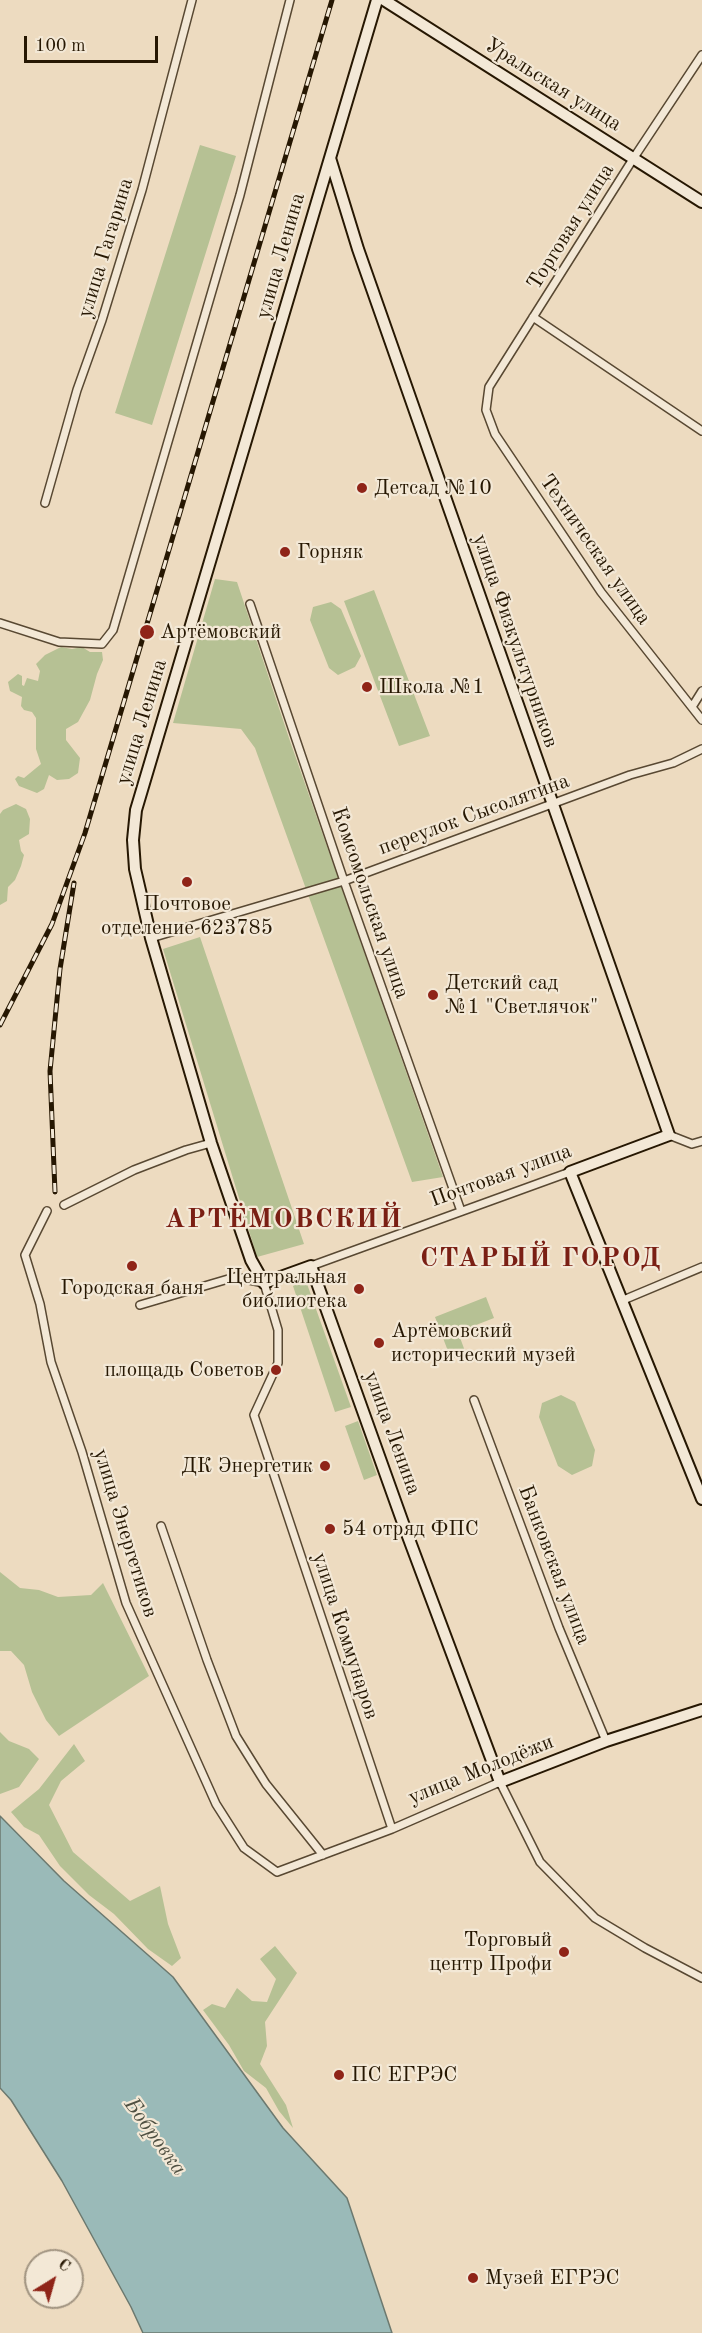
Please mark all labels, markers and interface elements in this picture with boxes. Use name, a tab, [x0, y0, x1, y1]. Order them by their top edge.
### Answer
scale bar	[27, 24, 160, 62]
street label: Уральская улица	[480, 33, 626, 137]
text: 100 m	[35, 37, 86, 55]
street label: Торговая улица	[522, 159, 620, 295]
street label: улица Гагарина	[73, 175, 139, 321]
street label: улица Ленина	[251, 190, 311, 322]
street label: Техническая улица	[534, 470, 656, 630]
place label: Детсад №10	[374, 475, 492, 501]
marker: Детсад №10	[355, 481, 369, 495]
street label: улица Физкультурников	[467, 531, 563, 751]
place label: Горняк	[297, 539, 363, 565]
marker: Горняк	[278, 545, 292, 559]
place label: Артёмовский	[160, 619, 281, 645]
marker: Артёмовский	[138, 623, 156, 641]
street label: улица Ленина	[111, 656, 173, 788]
place label: Школа №1	[379, 674, 485, 700]
marker: Школа №1	[360, 680, 374, 694]
street label: переулок Сысолятина	[375, 769, 573, 861]
street label: Комсомольская улица	[325, 804, 415, 1002]
marker: Почтовое отделение 623785	[180, 875, 194, 889]
place label: Почтовое отделение 623785	[101, 891, 273, 941]
place label: Детский сад №1 "Светлячок"	[445, 970, 598, 1020]
marker: Детский сад №1 "Светлячок"	[426, 988, 440, 1002]
street label: Почтовая улица	[427, 1139, 575, 1213]
district label: АРТЁМОВСКИЙ	[165, 1204, 403, 1236]
district label: СТАРЫЙ ГОРОД	[420, 1243, 662, 1275]
marker: Городская баня	[125, 1259, 139, 1273]
place label: Центральная библиотека	[226, 1264, 347, 1314]
place label: Городская баня	[60, 1275, 204, 1301]
marker: Центральная библиотека	[352, 1282, 366, 1296]
place label: Артёмовский исторический музей	[391, 1318, 576, 1368]
marker: Артёмовский исторический музей	[372, 1336, 386, 1350]
place label: площадь Советов	[105, 1357, 264, 1383]
marker: площадь Советов	[269, 1363, 283, 1377]
street label: улица Ленина	[358, 1367, 426, 1499]
street label: улица Энергетиков	[87, 1446, 163, 1620]
place label: ДК Энергетик	[181, 1453, 313, 1479]
marker: ДК Энергетик	[318, 1459, 332, 1473]
street label: Банковская улица	[512, 1482, 596, 1648]
place label: 54 отряд ФПС	[342, 1516, 479, 1542]
marker: 54 отряд ФПС	[323, 1522, 337, 1536]
street label: улица Коммунаров	[306, 1549, 384, 1723]
street label: улица Молодёжи	[405, 1729, 557, 1811]
place label: Торговый центр Профи	[430, 1927, 552, 1977]
marker: Торговый центр Профи	[557, 1945, 571, 1959]
place label: ПС ЕГРЭС	[351, 2062, 457, 2088]
marker: ПС ЕГРЭС	[332, 2068, 346, 2082]
water label: Бобровка	[118, 2093, 192, 2181]
north arrow	[24, 2249, 84, 2309]
text: С	[55, 2257, 73, 2276]
place label: Музей ЕГРЭС	[485, 2265, 620, 2291]
marker: Музей ЕГРЭС	[466, 2271, 480, 2285]

